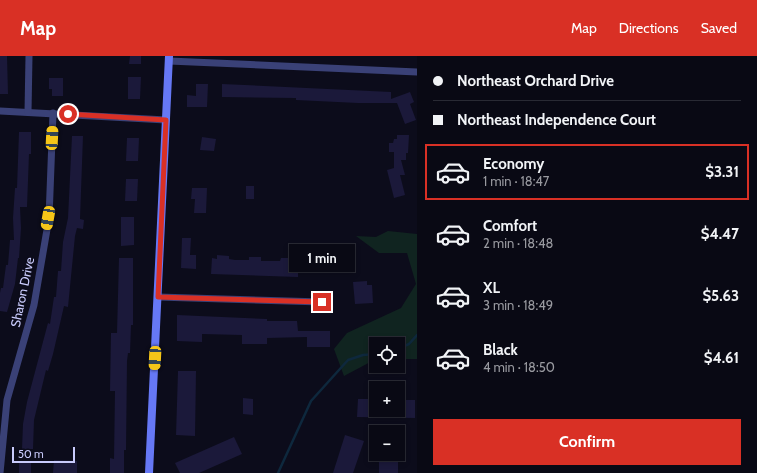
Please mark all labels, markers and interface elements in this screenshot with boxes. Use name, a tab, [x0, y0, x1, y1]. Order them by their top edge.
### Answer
text: Map	[20, 17, 56, 40]
text: Map	[571, 19, 597, 37]
text: Directions	[619, 19, 679, 37]
text: Saved	[701, 19, 737, 37]
text: Northeast Orchard Drive	[457, 72, 614, 90]
route start	[59, 105, 77, 123]
text: Northeast Independence Court	[457, 111, 656, 129]
car	[45, 126, 59, 150]
icon: car	[435, 154, 471, 190]
text: Economy	[483, 155, 544, 173]
text: $3.31	[705, 163, 739, 181]
text: 1 min · 18:47	[483, 173, 549, 189]
car	[40, 205, 56, 231]
icon: car	[435, 216, 471, 252]
text: Comfort	[483, 217, 537, 235]
text: $4.47	[701, 225, 739, 243]
text: 2 min · 18:48	[483, 235, 553, 251]
callout: 1 min	[289, 244, 355, 272]
text: 1 min	[307, 250, 337, 266]
street label: Sharon Drive	[7, 255, 37, 329]
icon: car	[435, 278, 471, 314]
text: XL	[483, 279, 500, 297]
text: $5.63	[702, 287, 739, 305]
route end	[313, 293, 331, 311]
text: 3 min · 18:49	[483, 297, 553, 313]
map controls	[369, 337, 405, 461]
button: locate	[369, 337, 405, 373]
icon: car	[435, 340, 471, 376]
text: Black	[483, 341, 518, 359]
car	[148, 346, 162, 370]
text: $4.61	[704, 349, 739, 367]
text: 4 min · 18:50	[483, 359, 555, 375]
button: +	[369, 381, 405, 417]
button: Confirm	[433, 419, 741, 465]
button: −	[369, 425, 405, 461]
scale bar	[12, 445, 75, 464]
text: 50 m	[18, 447, 44, 461]

